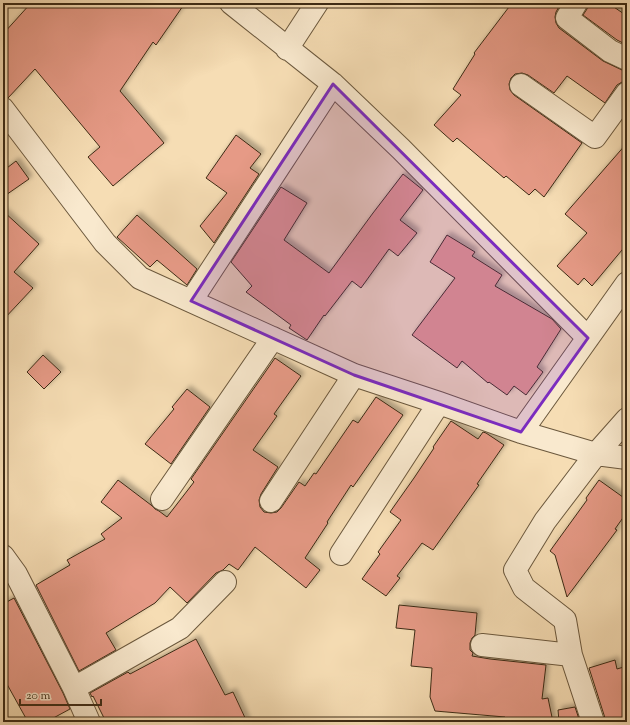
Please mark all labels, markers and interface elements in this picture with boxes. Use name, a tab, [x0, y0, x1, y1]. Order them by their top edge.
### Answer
scale bar	[20, 681, 101, 707]
text: 20 m	[26, 687, 51, 705]

